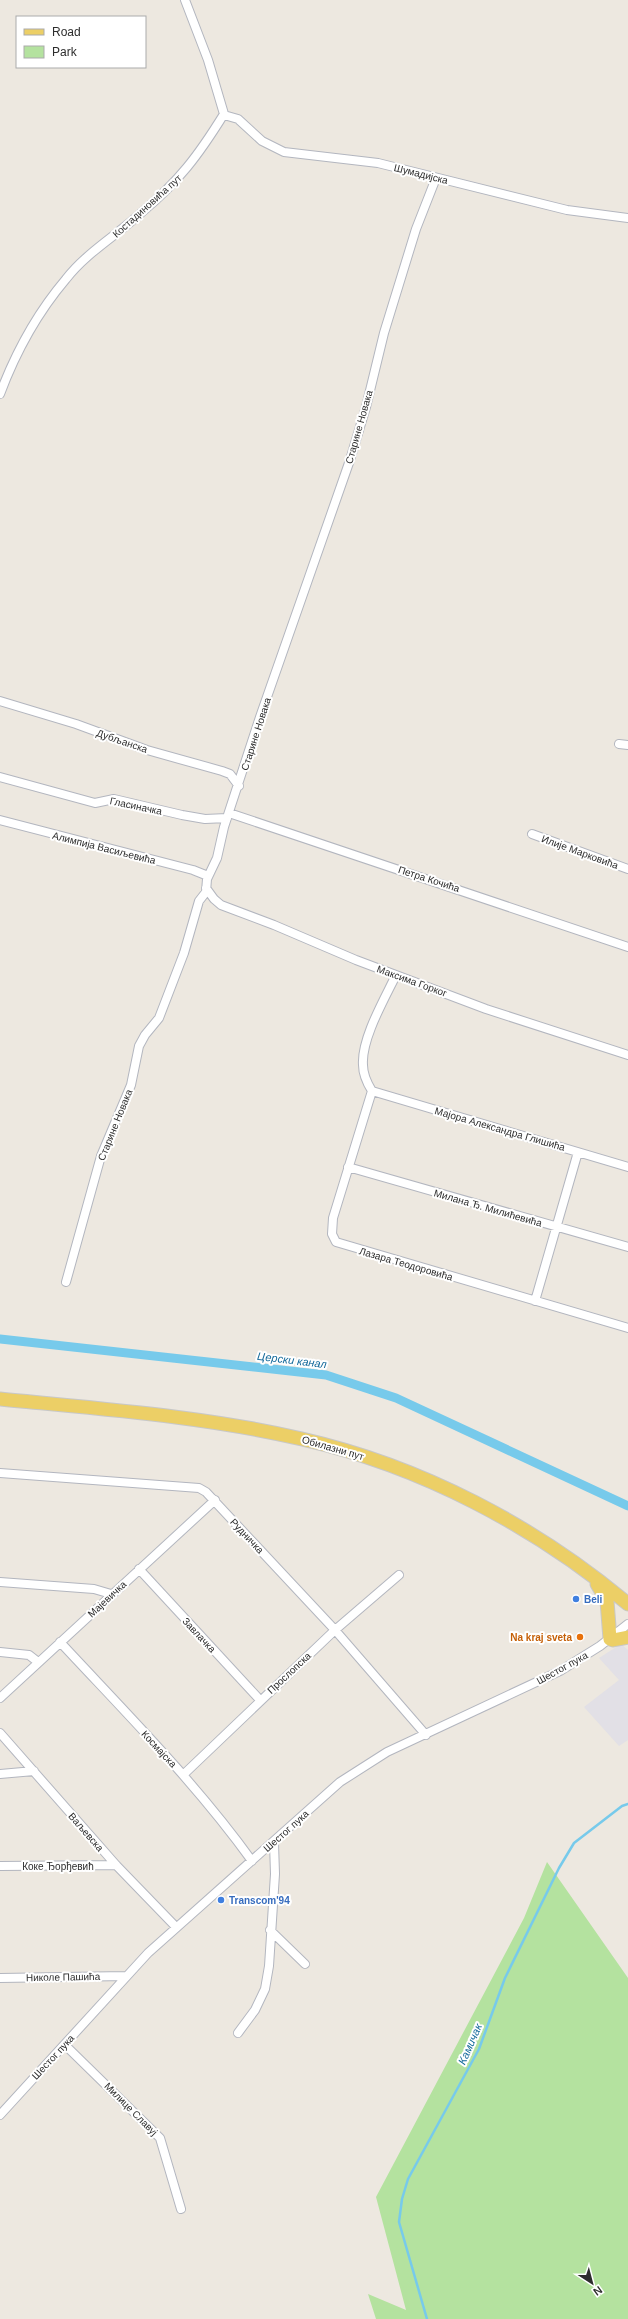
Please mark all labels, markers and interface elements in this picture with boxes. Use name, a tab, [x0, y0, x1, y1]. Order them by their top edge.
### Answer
legend	[16, 16, 146, 68]
text: Road	[52, 25, 81, 39]
text: Park	[52, 45, 78, 59]
street label: Шумадијска	[393, 162, 450, 186]
street label: Костадиновића пут	[110, 172, 184, 240]
street label: Старине Новака	[343, 389, 375, 465]
street label: Старине Новака	[239, 696, 273, 772]
street label: Дубљанска	[95, 727, 149, 755]
street label: Гласиначка	[109, 795, 164, 817]
street label: Алимпија Васиљевића	[51, 830, 157, 866]
street label: Илије Марковића	[540, 833, 620, 871]
street label: Петра Кочића	[397, 864, 462, 894]
street label: Максима Горког	[375, 963, 449, 999]
street label: Старине Новака	[96, 1087, 134, 1162]
street label: Мајора Александра Глишића	[434, 1105, 567, 1153]
street label: Милана Ђ. Милићевића	[433, 1187, 544, 1229]
street label: Лазара Теодоровића	[358, 1245, 455, 1283]
water label: Церски канал	[257, 1350, 327, 1370]
street label: Обилазни пут	[301, 1434, 366, 1462]
street label: Рудничка	[228, 1516, 266, 1556]
street label: Мајевичка	[86, 1578, 129, 1619]
marker: Beli	[571, 1594, 581, 1604]
place label: Beli	[584, 1594, 603, 1605]
street label: Завлачка	[180, 1615, 218, 1655]
place label: Na kraj sveta	[510, 1632, 572, 1643]
marker: Na kraj sveta	[575, 1632, 585, 1642]
street label: Шестог пука	[535, 1649, 590, 1687]
street label: Прослопска	[265, 1650, 313, 1696]
street label: Космајска	[139, 1728, 179, 1770]
street label: Шестог пука	[261, 1808, 311, 1854]
street label: Ваљевска	[66, 1811, 106, 1854]
street label: Коке Ђорђевић	[22, 1861, 94, 1872]
marker: Transcom'94	[216, 1895, 226, 1905]
place label: Transcom'94	[229, 1895, 290, 1906]
street label: Николе Пашића	[26, 1971, 101, 1983]
water label: Камичак	[456, 2021, 485, 2066]
street label: Шестог пука	[30, 2032, 77, 2082]
street label: Милице Славуј	[102, 2080, 160, 2138]
north arrow	[572, 2263, 612, 2303]
text: N	[591, 2284, 605, 2298]

